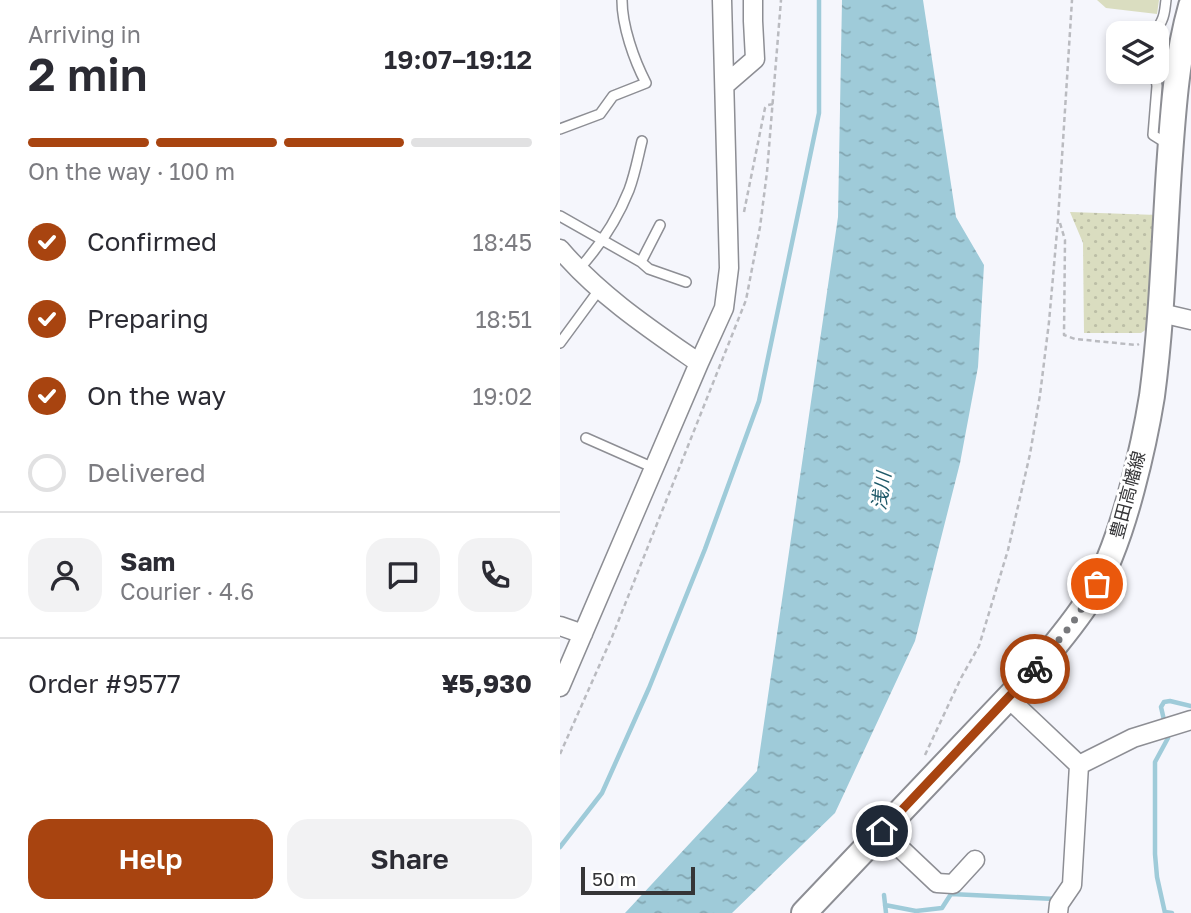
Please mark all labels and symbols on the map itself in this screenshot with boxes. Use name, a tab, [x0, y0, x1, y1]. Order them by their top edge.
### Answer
street label: 豊田高幡線	[1105, 448, 1149, 541]
water label: 浅川	[866, 469, 895, 511]
pin	[1067, 554, 1127, 614]
courier	[1000, 634, 1070, 704]
pin	[852, 801, 912, 861]
scale bar	[581, 864, 695, 896]

